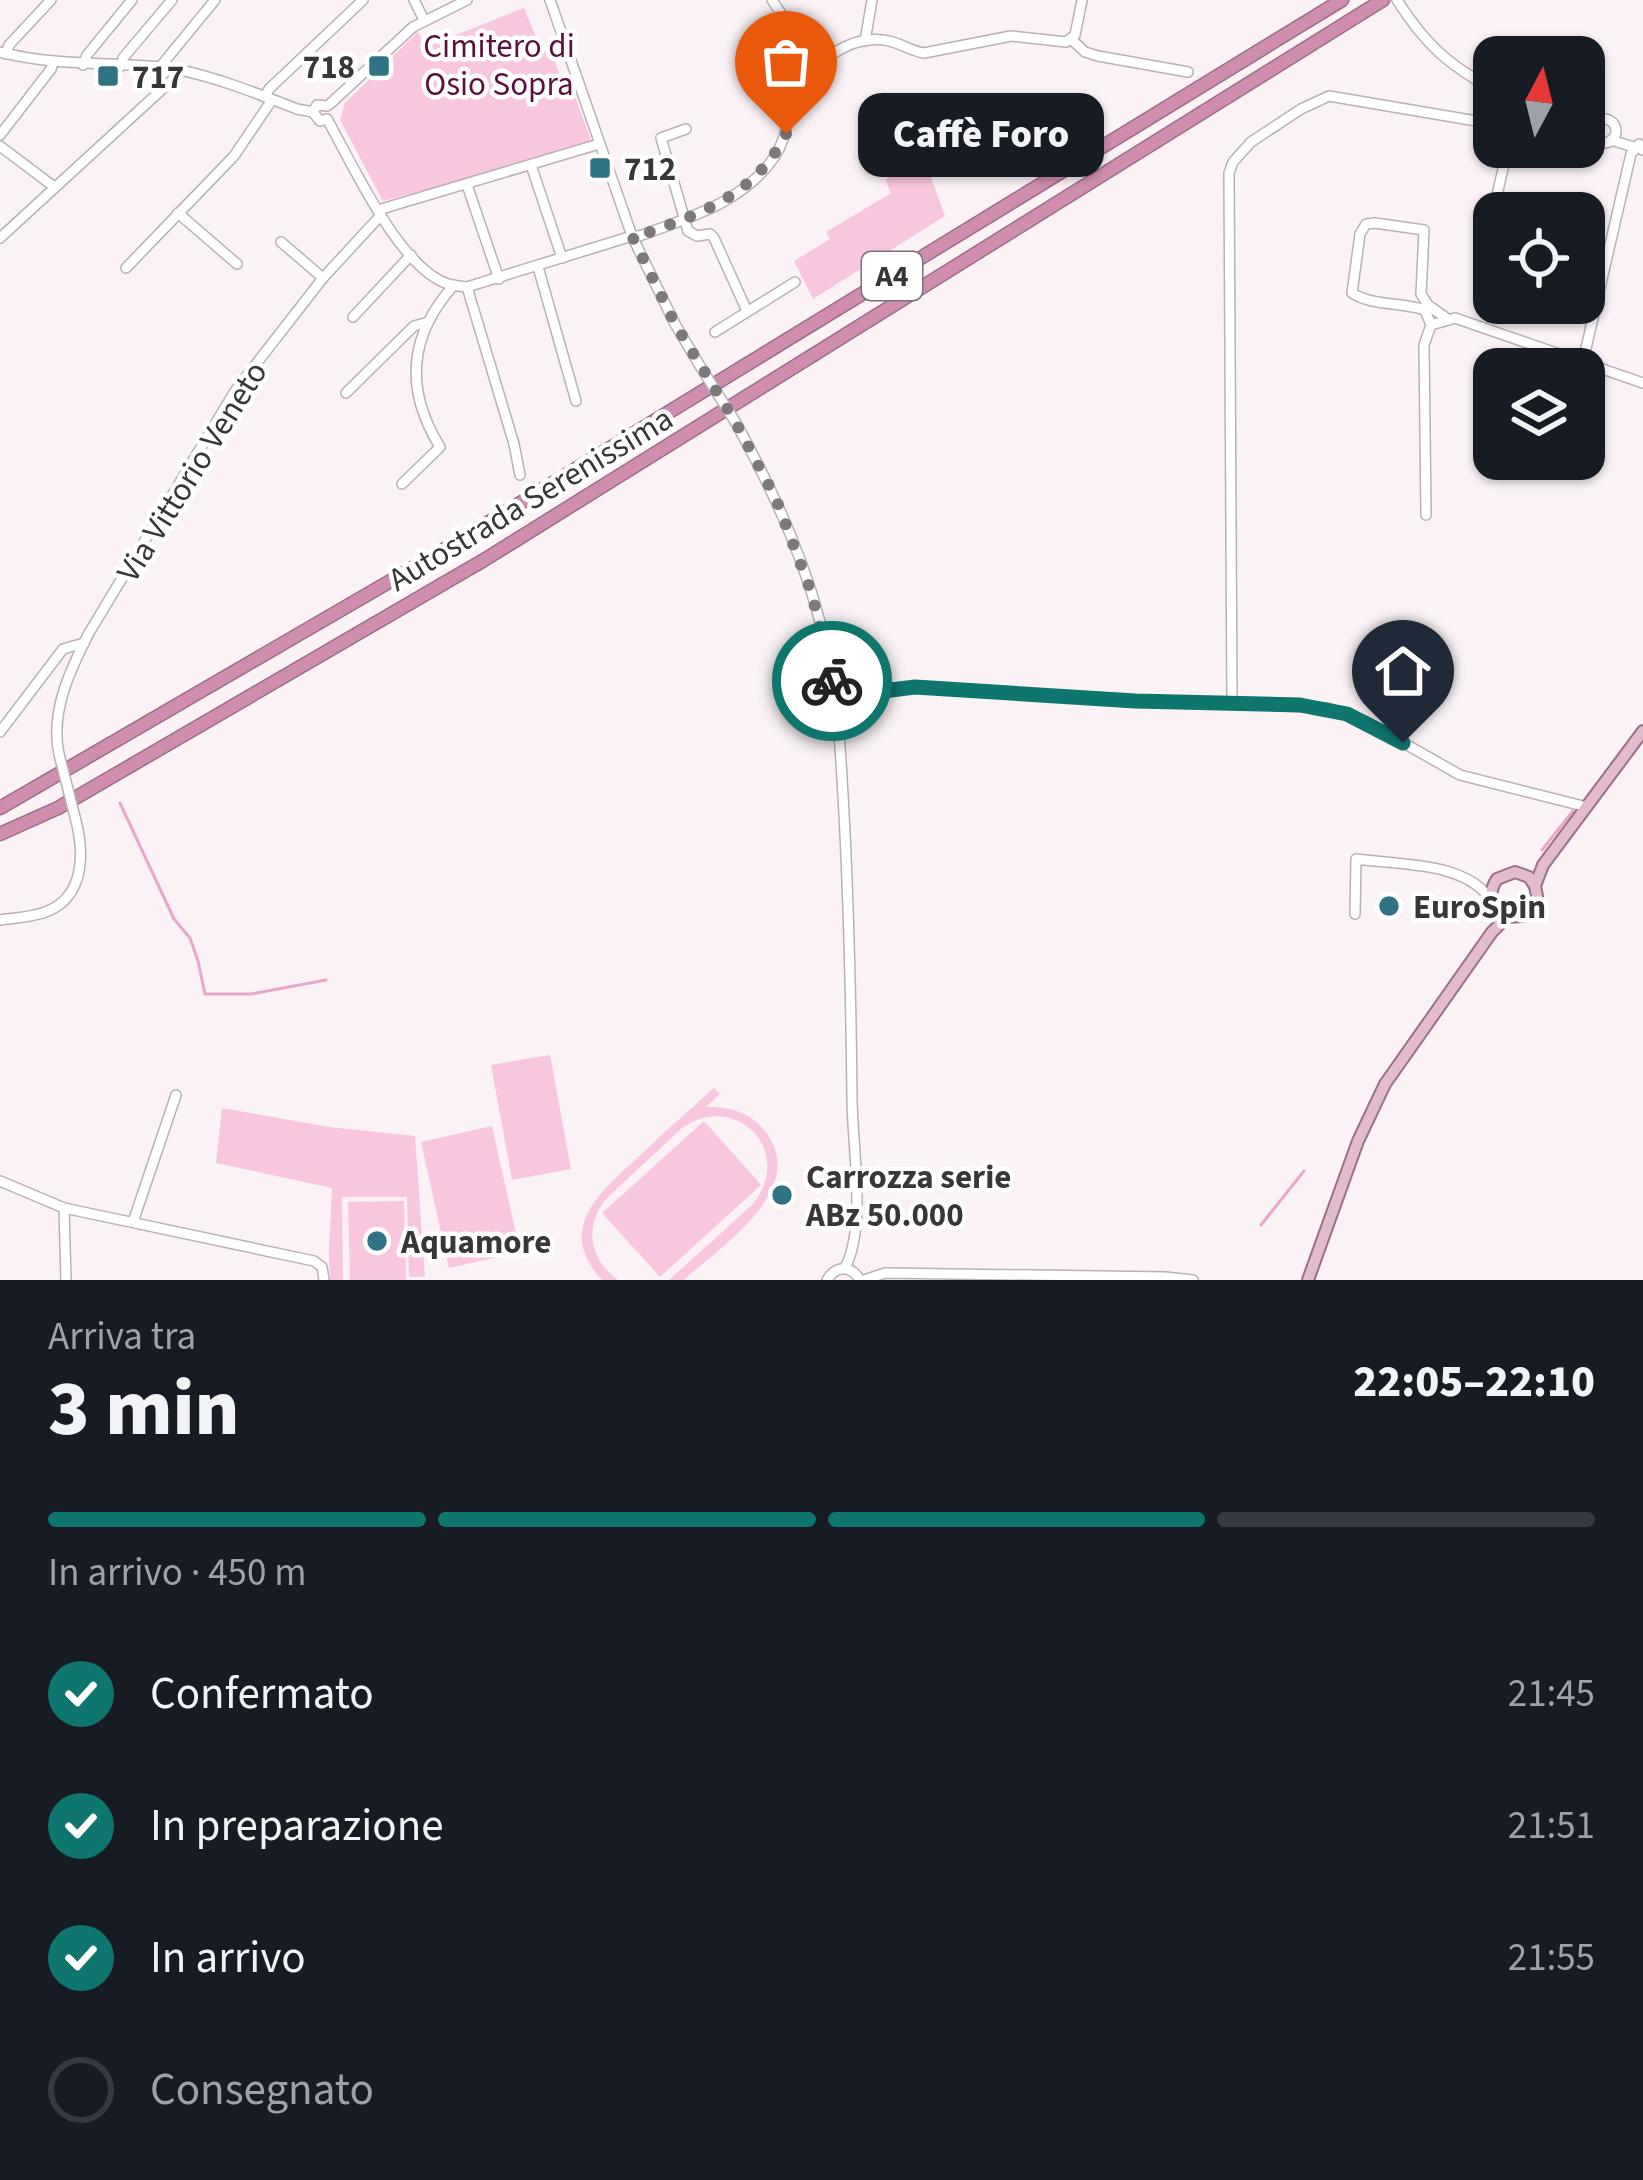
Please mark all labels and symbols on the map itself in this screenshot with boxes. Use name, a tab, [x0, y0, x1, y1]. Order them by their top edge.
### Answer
pin	[735, 11, 837, 134]
park label: Cimitero di Osio Sopra	[423, 23, 575, 108]
north arrow	[1473, 36, 1605, 168]
place label: 718	[303, 44, 355, 91]
marker: 718	[366, 53, 392, 79]
place label: 717	[132, 54, 184, 101]
marker: 717	[95, 63, 121, 89]
callout: Caffè Foro	[858, 92, 1104, 176]
place label: 712	[624, 146, 676, 193]
marker: 712	[587, 155, 613, 181]
road number: A4	[862, 252, 922, 300]
street label: Via Vittorio Veneto	[106, 352, 279, 591]
street label: Autostrada Serenissima	[379, 396, 682, 603]
pin	[1352, 620, 1454, 743]
courier	[772, 621, 892, 741]
place label: EuroSpin	[1413, 884, 1546, 931]
marker: EuroSpin	[1376, 893, 1402, 919]
place label: Carrozza serie ABz 50.000	[805, 1154, 1011, 1239]
marker: Carrozza serie ABz 50.000	[769, 1182, 795, 1208]
place label: Aquamore	[400, 1219, 551, 1266]
marker: Aquamore	[364, 1228, 390, 1254]

